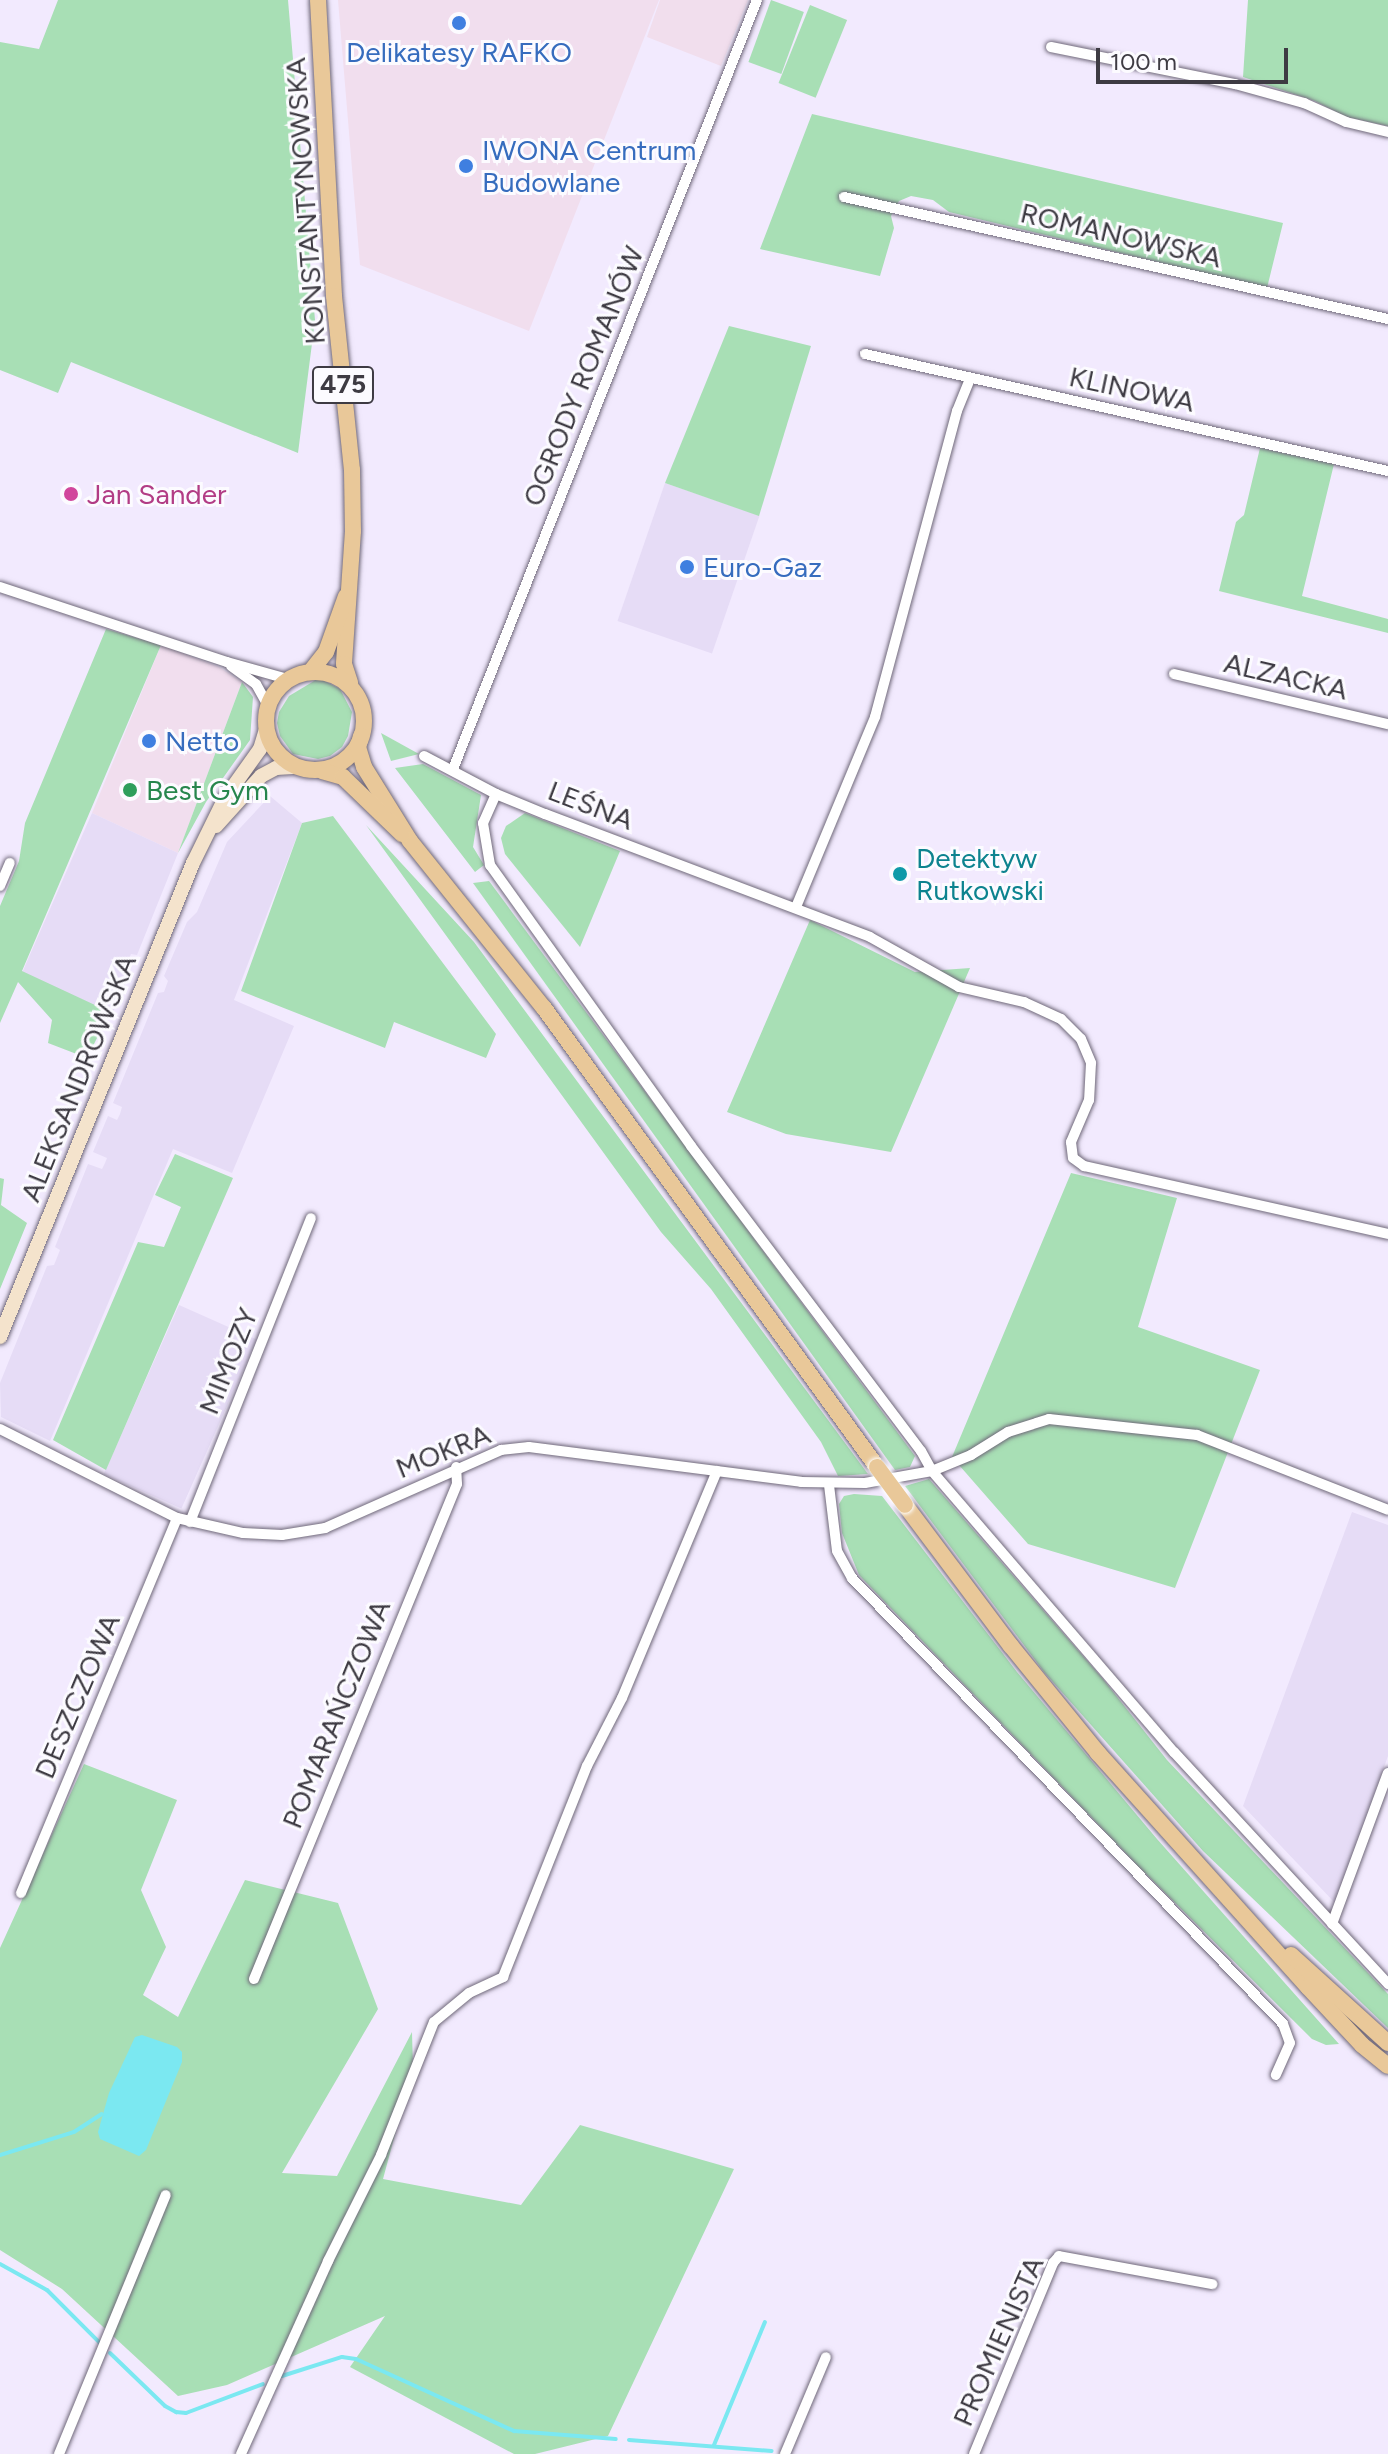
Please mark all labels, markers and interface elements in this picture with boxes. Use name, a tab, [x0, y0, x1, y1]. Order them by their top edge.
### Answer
marker: Delikatesy RAFKO	[450, 14, 468, 32]
scale bar	[1100, 32, 1292, 82]
place label: Delikatesy RAFKO	[346, 35, 572, 69]
text: 100 m	[1110, 47, 1177, 76]
street label: KONSTANTYNOWSKA	[278, 56, 332, 346]
place label: IWONA Centrum Budowlane	[482, 133, 696, 199]
marker: IWONA Centrum Budowlane	[457, 157, 475, 175]
street label: ROMANOWSKA	[1017, 196, 1225, 274]
street label: OGRODY ROMANÓW	[516, 241, 650, 511]
street label: KLINOWA	[1066, 359, 1198, 419]
road number: 475	[311, 363, 375, 407]
place label: Jan Sander	[87, 477, 226, 511]
marker: Jan Sander	[62, 485, 80, 503]
place label: Euro-Gaz	[703, 550, 822, 584]
marker: Euro-Gaz	[678, 558, 696, 576]
street label: ALZACKA	[1221, 645, 1351, 707]
place label: Netto	[165, 724, 239, 758]
marker: Netto	[140, 732, 158, 750]
place label: Best Gym	[146, 773, 269, 807]
street label: LEŚNA	[543, 773, 639, 837]
marker: Best Gym	[121, 781, 139, 799]
place label: Detektyw Rutkowski	[916, 841, 1044, 907]
marker: Detektyw Rutkowski	[891, 865, 909, 883]
street label: ALEKSANDROWSKA	[13, 950, 143, 1206]
street label: MIMOZY	[192, 1303, 264, 1419]
street label: MOKRA	[391, 1417, 495, 1485]
street label: POMARAŃCZOWA	[275, 1595, 397, 1833]
street label: DESZCZOWA	[27, 1609, 127, 1783]
street label: PROMIENISTA	[946, 2251, 1050, 2431]

